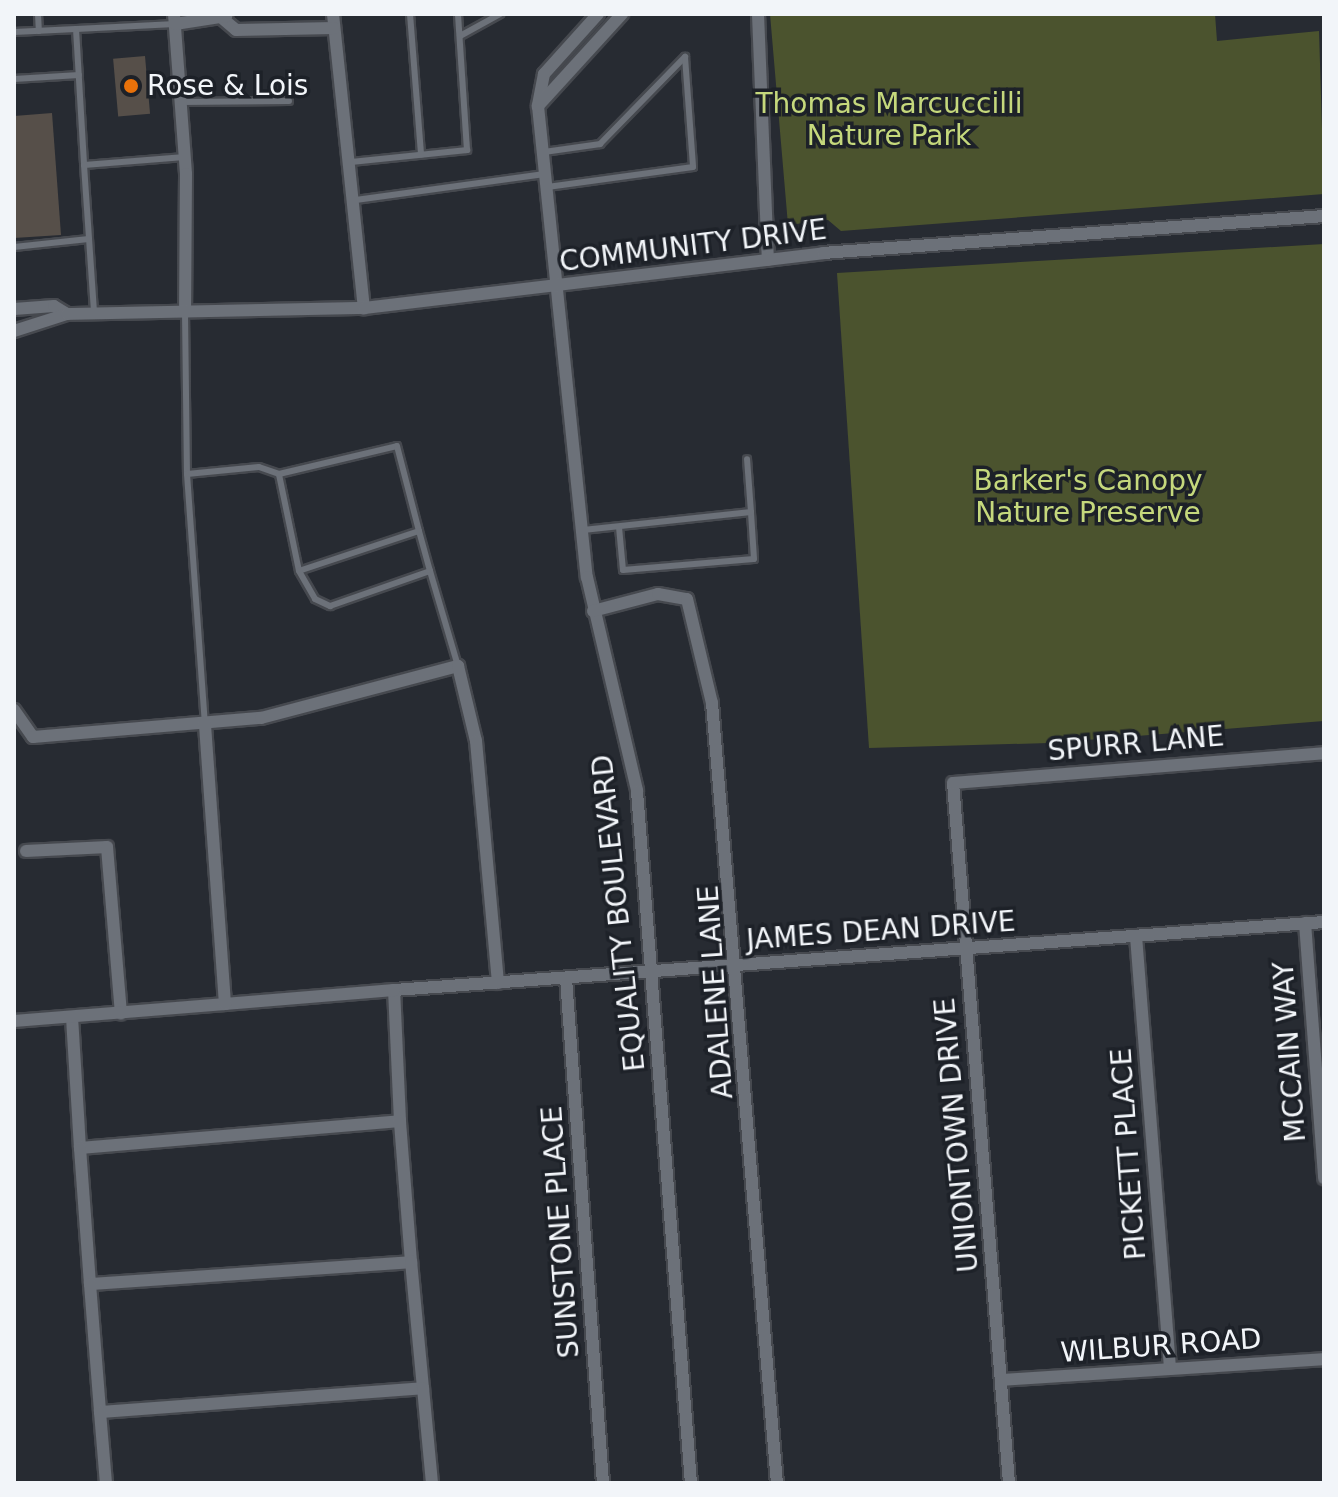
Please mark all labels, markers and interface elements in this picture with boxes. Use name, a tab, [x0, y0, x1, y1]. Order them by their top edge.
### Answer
place label: Rose & Lois	[147, 69, 308, 103]
marker: Rose & Lois	[122, 77, 140, 95]
park label: Thomas Marcuccilli Nature Park	[755, 87, 1023, 153]
street label: COMMUNITY DRIVE	[558, 213, 828, 279]
park label: Barker's Canopy Nature Preserve	[974, 464, 1202, 530]
street label: SPURR LANE	[1046, 720, 1226, 768]
street label: EQUALITY BOULEVARD	[586, 753, 652, 1073]
street label: ADALENE LANE	[692, 884, 740, 1100]
street label: JAMES DEAN DRIVE	[745, 905, 1017, 957]
street label: MCCAIN WAY	[1267, 961, 1313, 1143]
street label: UNIONTOWN DRIVE	[928, 996, 986, 1274]
street label: PICKETT PLACE	[1105, 1047, 1153, 1261]
street label: SUNSTONE PLACE	[535, 1105, 587, 1359]
street label: WILBUR ROAD	[1059, 1322, 1263, 1370]

